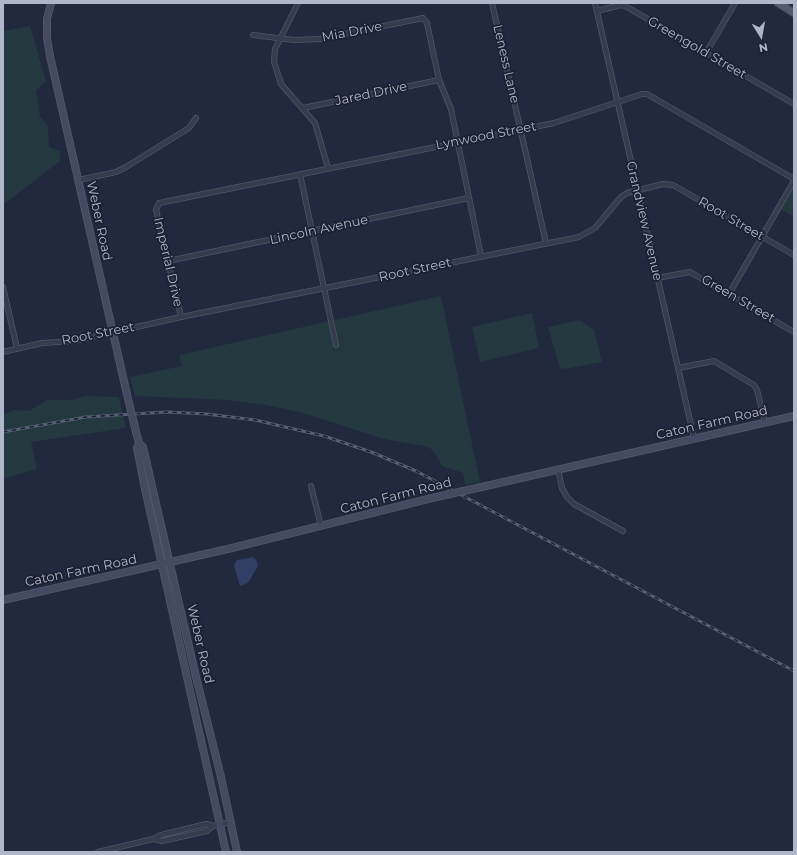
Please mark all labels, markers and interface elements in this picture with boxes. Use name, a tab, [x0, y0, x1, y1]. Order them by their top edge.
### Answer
street label: Greengold Street	[645, 13, 749, 83]
north arrow	[741, 16, 781, 56]
street label: Mia Drive	[321, 19, 383, 45]
street label: Leness Lane	[489, 23, 523, 105]
text: N	[758, 40, 769, 55]
street label: Jared Drive	[334, 79, 408, 109]
street label: Lynwood Street	[434, 119, 538, 153]
street label: Grandview Avenue	[623, 160, 665, 282]
street label: Weber Road	[83, 180, 115, 262]
street label: Root Street	[695, 194, 767, 244]
street label: Lincoln Avenue	[268, 212, 370, 248]
street label: Imperial Drive	[150, 216, 186, 308]
street label: Root Street	[377, 255, 453, 285]
street label: Green Street	[698, 272, 778, 326]
street label: Root Street	[60, 319, 136, 349]
street label: Caton Farm Road	[655, 403, 769, 443]
street label: Caton Farm Road	[339, 475, 453, 517]
street label: Caton Farm Road	[24, 552, 138, 590]
street label: Weber Road	[183, 603, 217, 685]

